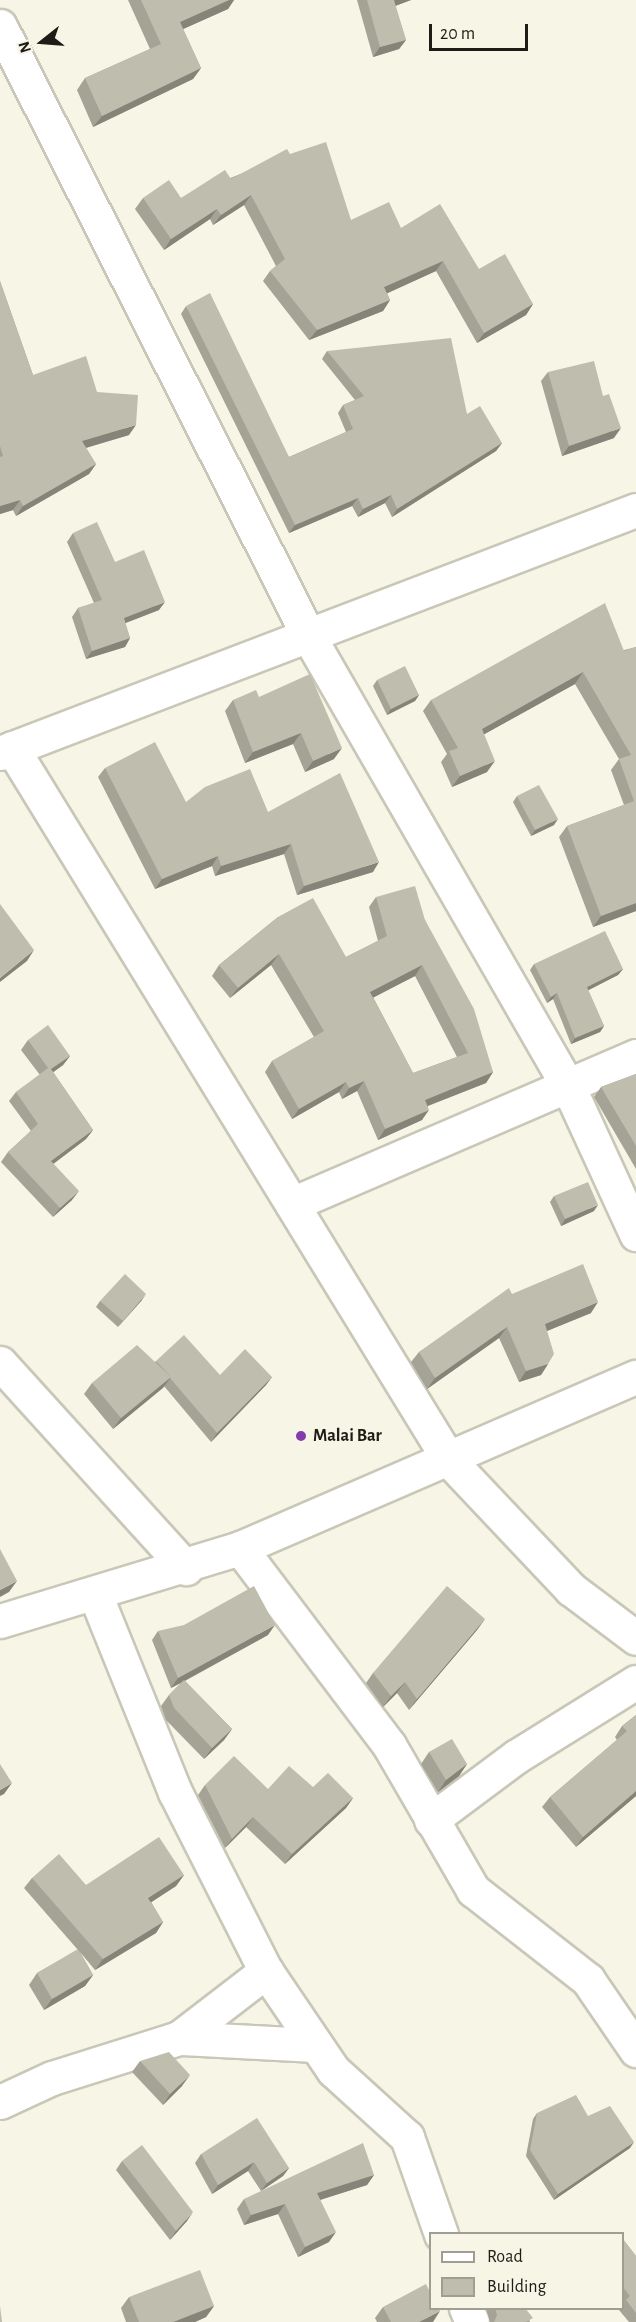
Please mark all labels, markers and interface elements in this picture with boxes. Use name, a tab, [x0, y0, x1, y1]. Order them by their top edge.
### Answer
north arrow	[12, 12, 72, 72]
scale bar	[432, 12, 531, 50]
text: 20 m	[440, 25, 475, 43]
text: N	[16, 40, 34, 55]
place label: Malai Bar	[313, 1425, 382, 1447]
marker: Malai Bar	[294, 1429, 308, 1443]
legend	[429, 2232, 624, 2310]
text: Road	[487, 2248, 523, 2266]
text: Building	[487, 2278, 546, 2296]

